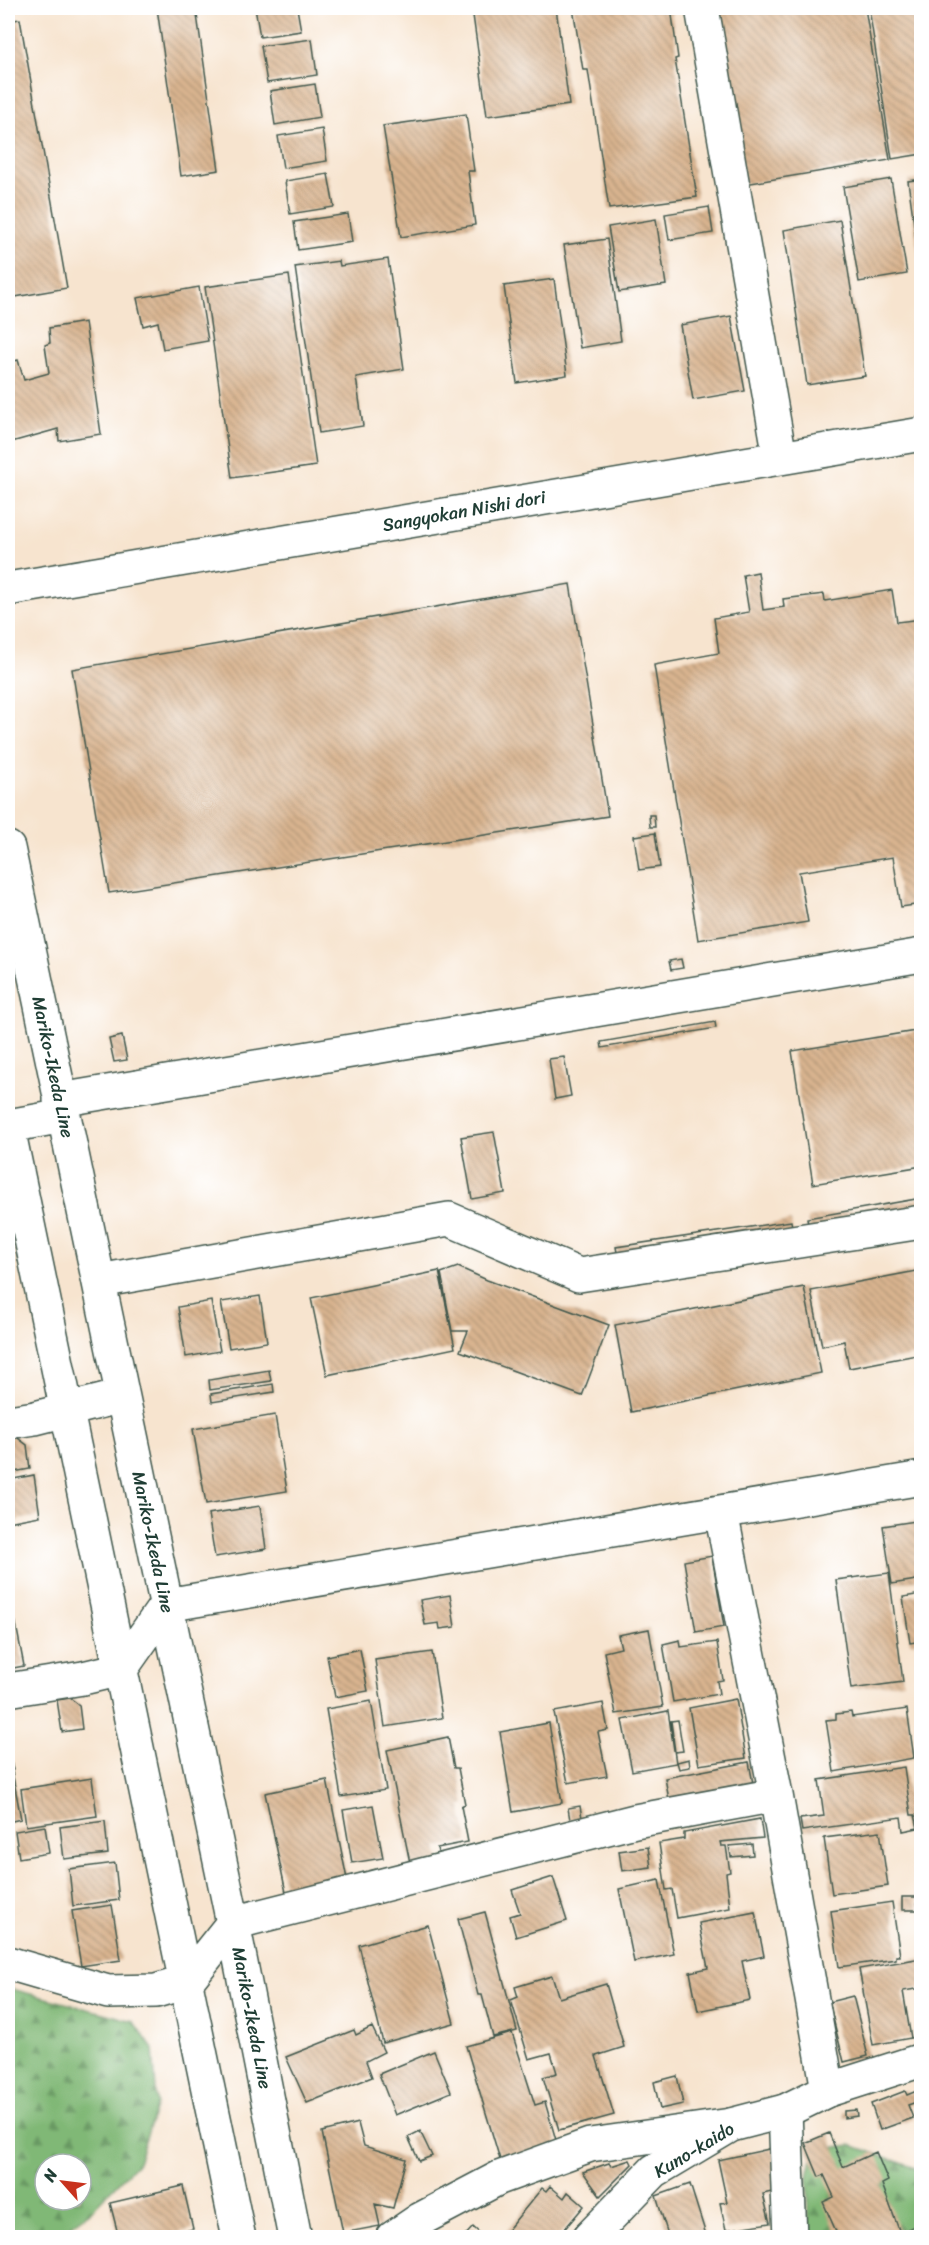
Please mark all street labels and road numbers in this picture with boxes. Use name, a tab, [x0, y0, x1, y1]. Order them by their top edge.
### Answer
street label: Sangyokan Nishi dori	[380, 481, 549, 541]
street label: Mariko-Ikeda Line	[22, 993, 84, 1141]
street label: Mariko-Ikeda Line	[122, 1468, 184, 1616]
street label: Mariko-Ikeda Line	[223, 1944, 281, 2092]
street label: Kuno-kaido	[647, 2113, 741, 2187]

